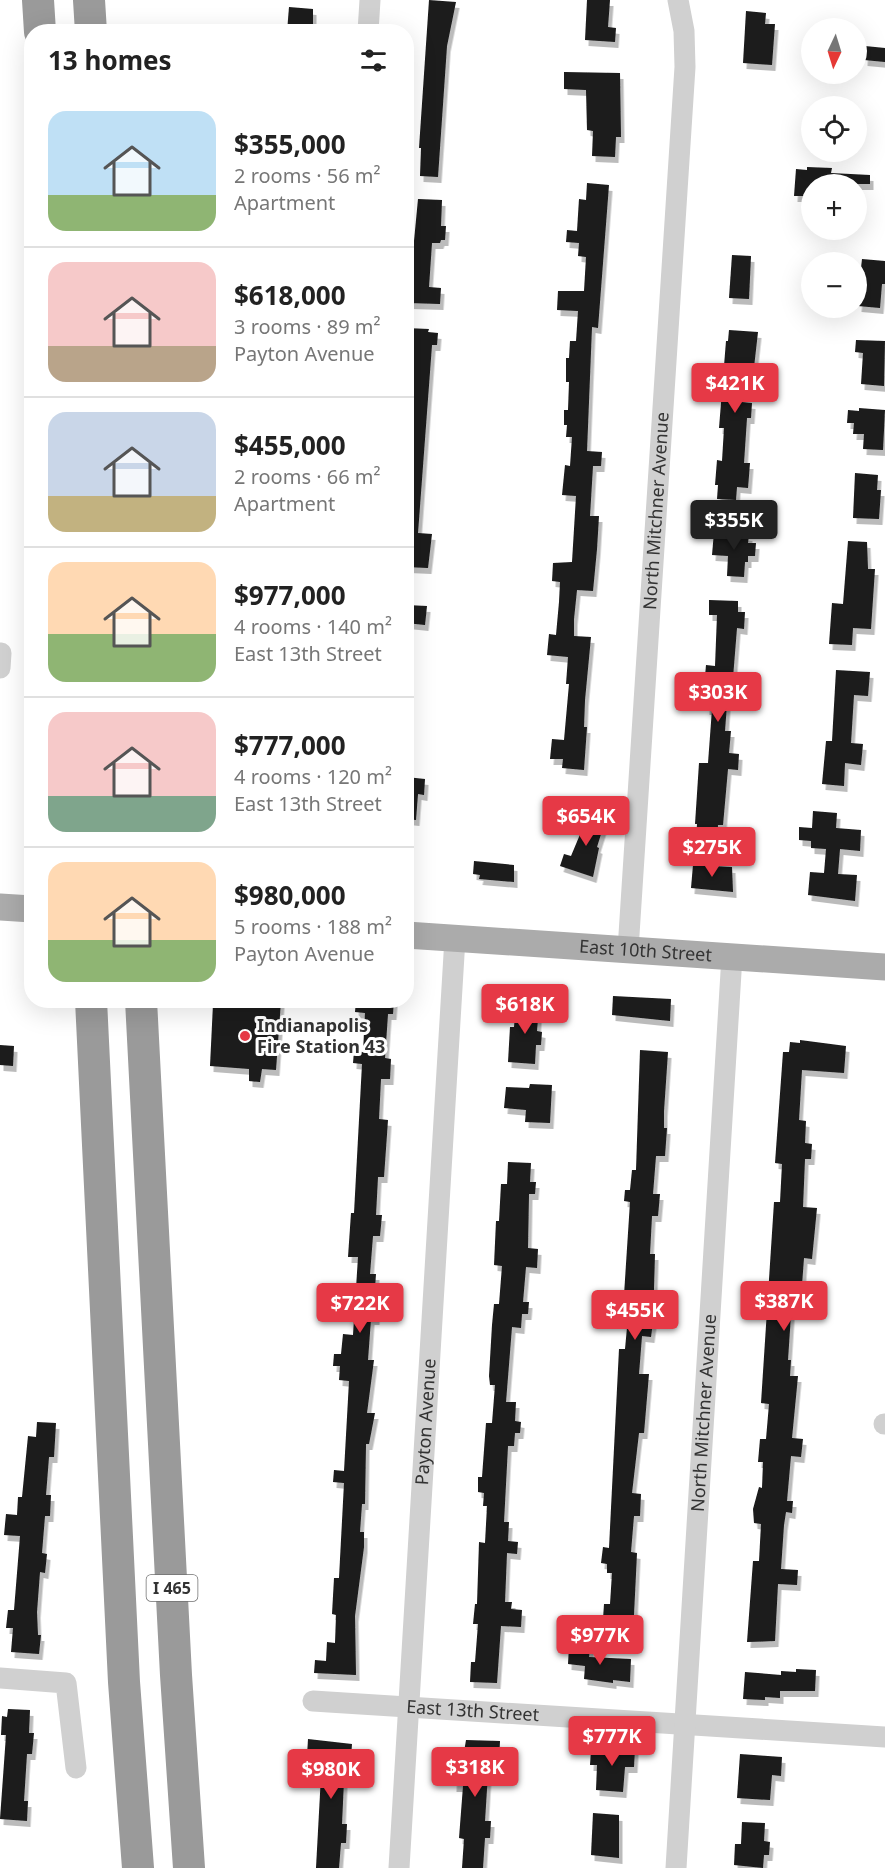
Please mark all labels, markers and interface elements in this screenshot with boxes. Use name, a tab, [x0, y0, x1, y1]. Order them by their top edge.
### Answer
north arrow	[801, 18, 867, 84]
map controls	[801, 18, 867, 318]
text: 13 homes	[48, 42, 172, 78]
icon: filters	[357, 44, 390, 77]
button: locate	[801, 96, 867, 162]
text: $355,000	[234, 126, 346, 162]
icon: home	[96, 135, 168, 207]
text: 2 rooms · 56 m²	[234, 162, 381, 189]
button: +	[801, 174, 867, 240]
text: Apartment	[234, 189, 335, 216]
button: −	[801, 252, 867, 318]
text: $618,000	[234, 277, 346, 313]
icon: home	[96, 286, 168, 358]
text: 3 rooms · 89 m²	[234, 313, 381, 340]
text: Payton Avenue	[234, 340, 375, 367]
pin: $421K	[693, 363, 777, 414]
text: $421K	[705, 369, 765, 396]
street label: North Mitchner Avenue	[637, 411, 674, 611]
text: $455,000	[234, 427, 346, 463]
icon: home	[96, 436, 168, 508]
text: 2 rooms · 66 m²	[234, 463, 381, 490]
text: Apartment	[234, 490, 335, 517]
pin: $355K	[692, 500, 776, 551]
text: $355K	[704, 506, 764, 533]
text: $977,000	[234, 577, 346, 613]
icon: home	[96, 586, 168, 658]
text: 4 rooms · 140 m²	[234, 613, 392, 640]
text: East 13th Street	[234, 640, 382, 667]
pin: $303K	[676, 672, 760, 723]
text: $303K	[688, 678, 748, 705]
text: $777,000	[234, 727, 346, 763]
icon: home	[96, 736, 168, 808]
text: 4 rooms · 120 m²	[234, 763, 392, 790]
text: East 13th Street	[234, 790, 382, 817]
pin: $654K	[544, 796, 628, 847]
text: $654K	[556, 802, 616, 829]
pin: $275K	[670, 827, 754, 878]
text: $275K	[682, 833, 742, 860]
text: $980,000	[234, 877, 346, 913]
icon: home	[96, 886, 168, 958]
text: 5 rooms · 188 m²	[234, 913, 392, 940]
street label: East 10th Street	[578, 934, 713, 966]
text: Payton Avenue	[234, 940, 375, 967]
pin: $618K	[483, 984, 567, 1035]
text: $618K	[495, 990, 555, 1017]
place label: Indianapolis Fire Station 43	[257, 1013, 385, 1058]
marker: Indianapolis Fire Station 43	[238, 1029, 252, 1043]
pin: $387K	[742, 1281, 826, 1332]
pin: $722K	[318, 1283, 402, 1334]
text: $387K	[754, 1287, 814, 1314]
text: $722K	[330, 1289, 390, 1316]
pin: $455K	[593, 1290, 677, 1341]
text: $455K	[605, 1296, 665, 1323]
street label: North Mitchner Avenue	[685, 1313, 721, 1512]
street label: Payton Avenue	[409, 1358, 441, 1486]
road number: I 465	[146, 1575, 198, 1601]
pin: $977K	[558, 1615, 642, 1666]
text: $977K	[570, 1621, 630, 1648]
street label: East 13th Street	[406, 1694, 540, 1726]
pin: $777K	[570, 1716, 654, 1767]
text: $777K	[582, 1722, 642, 1749]
pin: $318K	[433, 1747, 517, 1798]
pin: $980K	[289, 1749, 373, 1800]
text: $318K	[445, 1753, 505, 1780]
text: $980K	[301, 1755, 361, 1782]

